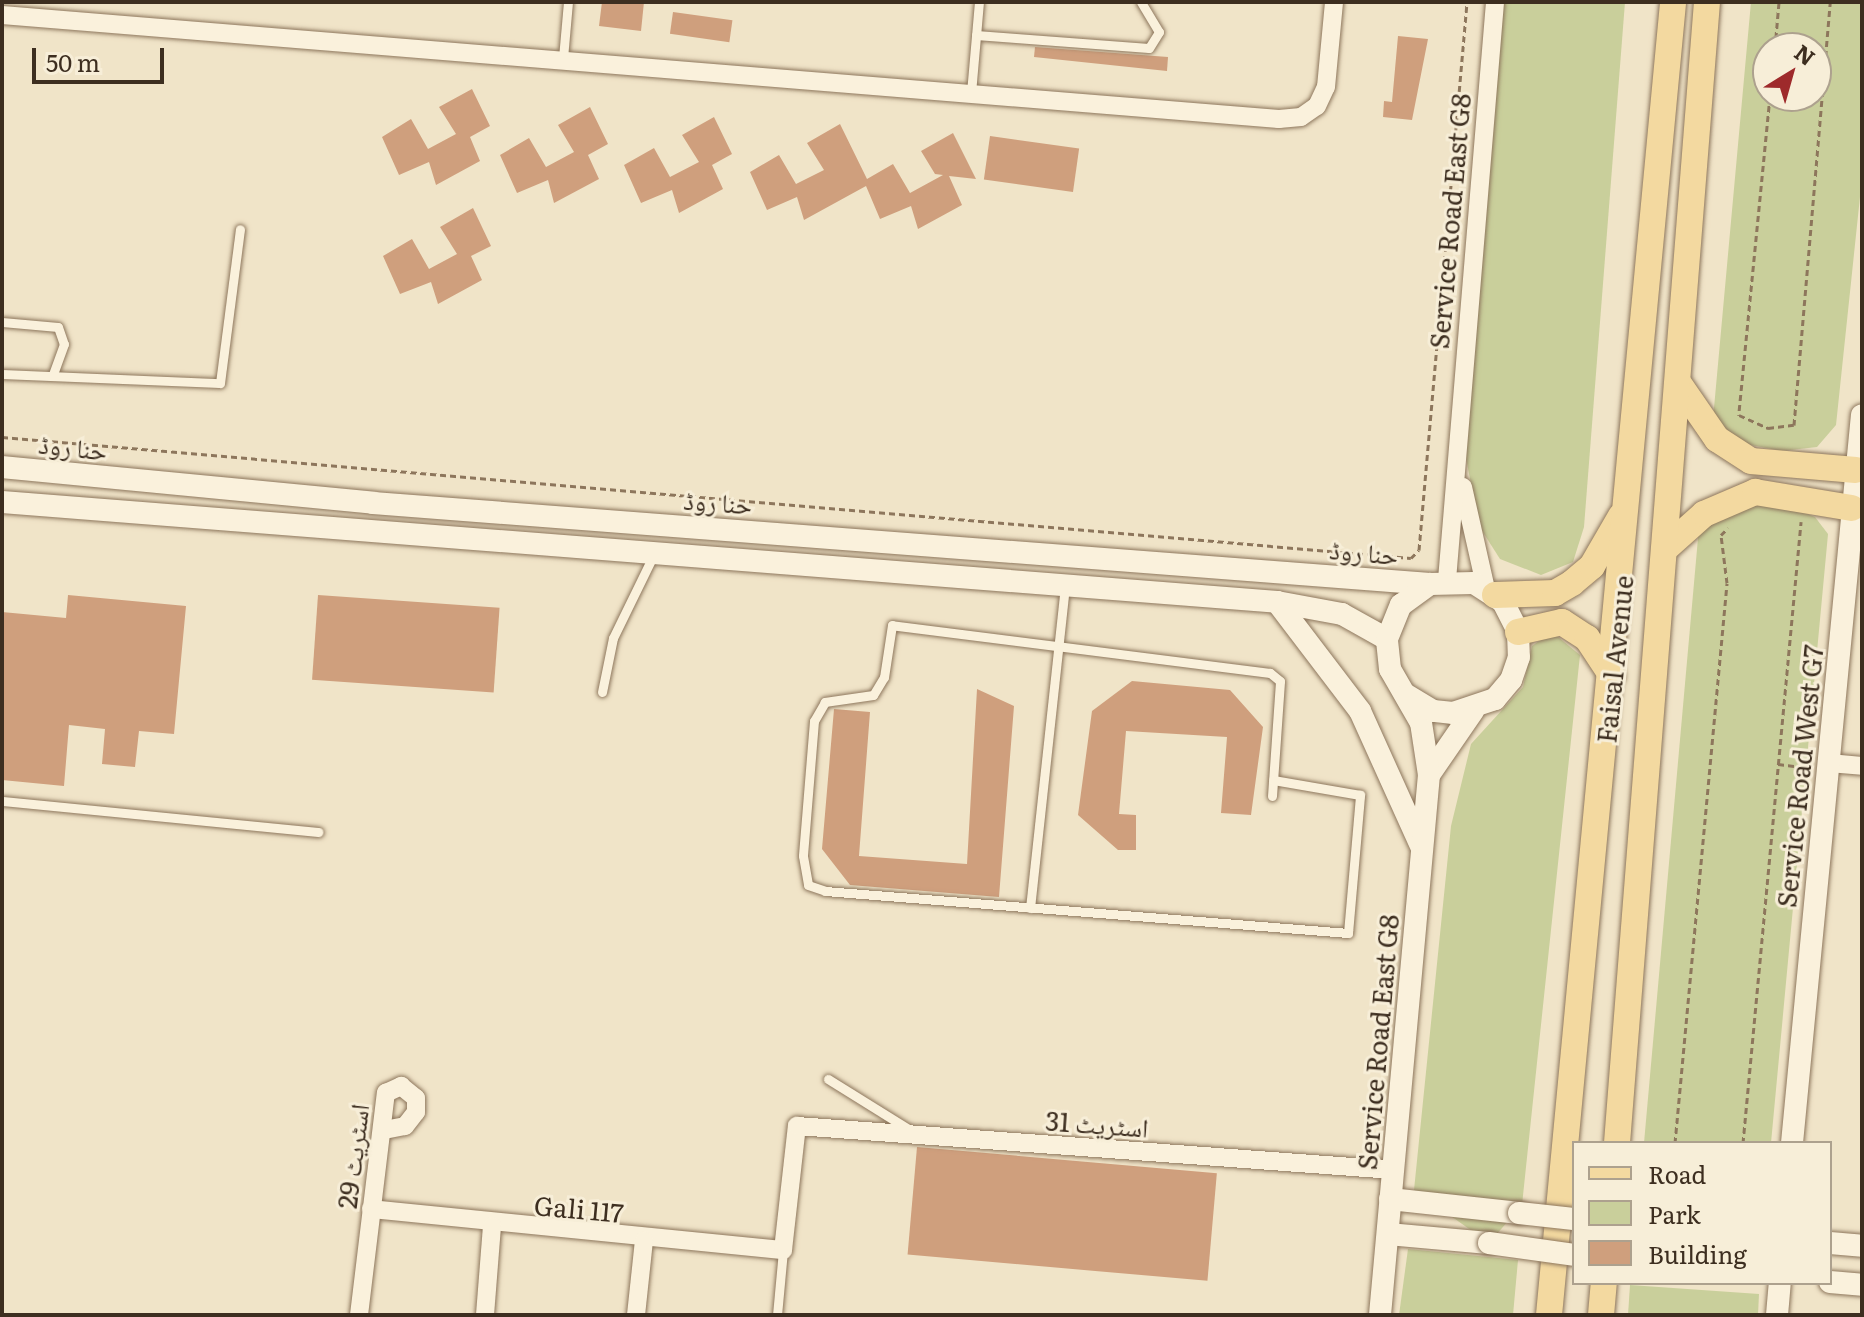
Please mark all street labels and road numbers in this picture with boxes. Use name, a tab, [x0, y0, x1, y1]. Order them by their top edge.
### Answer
street label: Service Road East G8	[1422, 92, 1476, 350]
street label: حنا روڈ	[37, 427, 109, 465]
street label: حنا روڈ	[683, 483, 753, 519]
street label: حنا روڈ	[1328, 532, 1400, 570]
street label: Faisal Avenue	[1590, 574, 1638, 744]
street label: Service Road West G7	[1770, 643, 1828, 909]
street label: Service Road East G8	[1350, 913, 1404, 1171]
street label: اسٹریٹ 29	[330, 1102, 374, 1210]
street label: اسٹریٹ 31	[1044, 1104, 1150, 1142]
street label: Gali 117	[533, 1189, 625, 1227]

